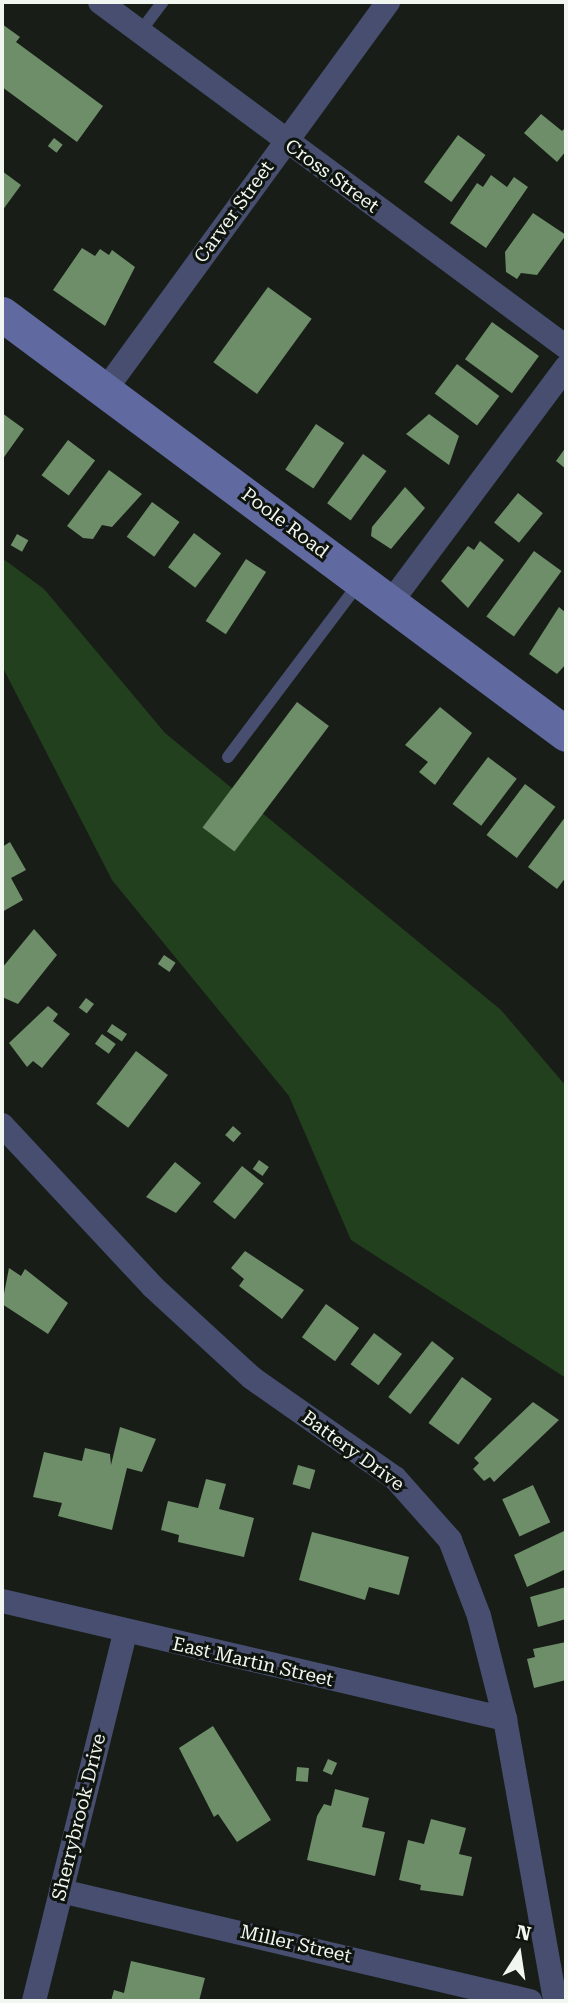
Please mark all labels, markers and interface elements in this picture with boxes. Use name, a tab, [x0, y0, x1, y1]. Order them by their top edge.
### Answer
street label: Cross Street	[281, 134, 383, 218]
street label: Carver Street	[189, 157, 279, 267]
street label: Poole Road	[237, 483, 333, 563]
street label: Battery Drive	[297, 1406, 409, 1496]
street label: East Martin Street	[170, 1632, 336, 1692]
street label: Sherrybrook Drive	[47, 1731, 111, 1903]
north arrow	[484, 1919, 554, 1989]
street label: Miller Street	[238, 1920, 354, 1968]
text: N	[514, 1920, 533, 1946]

